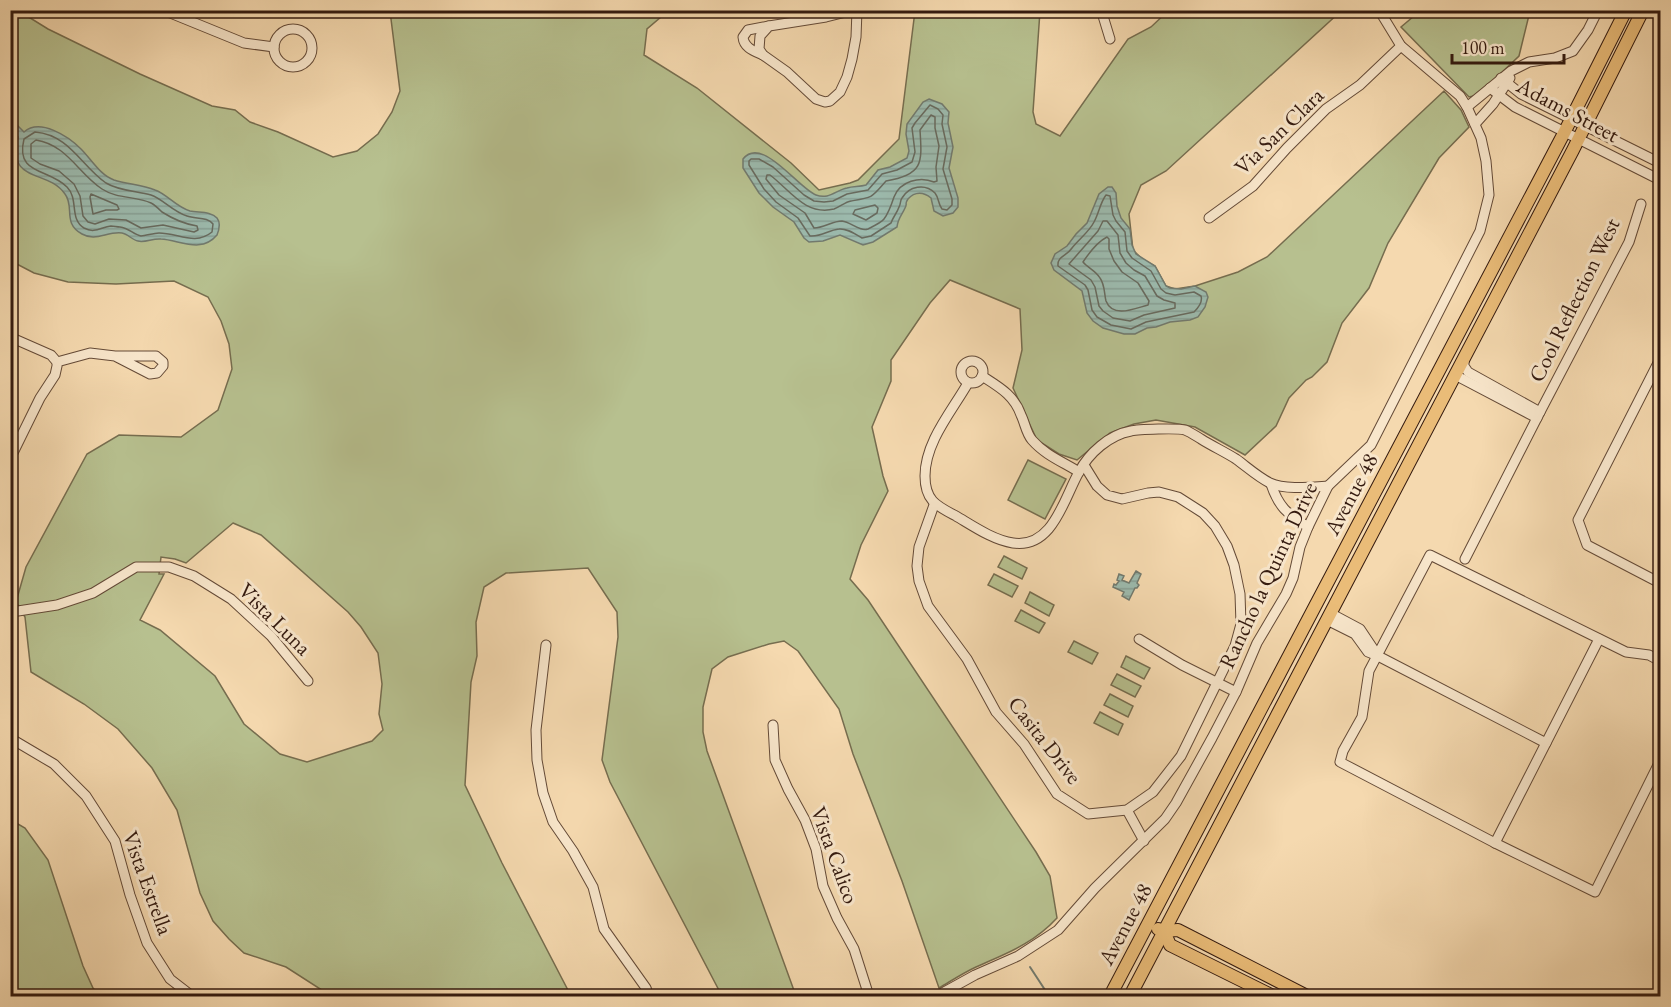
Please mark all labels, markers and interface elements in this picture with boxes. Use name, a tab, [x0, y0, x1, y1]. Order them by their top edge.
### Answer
scale bar	[1452, 27, 1564, 65]
text: 100 m	[1461, 36, 1505, 59]
street label: Adams Street	[1511, 70, 1624, 149]
street label: Via San Clara	[1228, 81, 1330, 181]
street label: Cool Reflection West	[1522, 213, 1626, 387]
street label: Avenue 48	[1317, 448, 1385, 541]
street label: Rancho la Quinta Drive	[1212, 477, 1324, 673]
street label: Vista Luna	[232, 576, 318, 662]
street label: Casita Drive	[1002, 690, 1089, 790]
street label: Vista Calico	[804, 802, 866, 908]
street label: Vista Estrella	[116, 827, 180, 939]
street label: Avenue 48	[1091, 878, 1159, 971]

